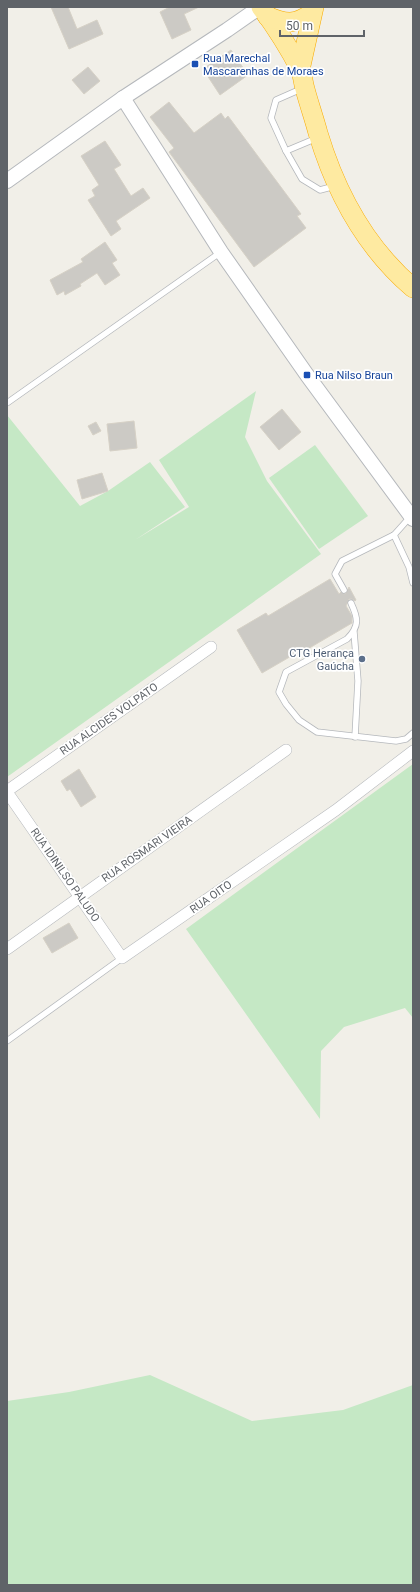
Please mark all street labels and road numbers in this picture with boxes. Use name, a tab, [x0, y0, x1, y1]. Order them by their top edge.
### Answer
street label: RUA ALCIDES VOLPATO	[58, 680, 160, 758]
street label: RUA ROSMARI VIEIRA	[99, 812, 195, 885]
street label: RUA IDINILSO PALUDO	[28, 826, 102, 924]
street label: RUA OITO	[188, 878, 234, 916]

